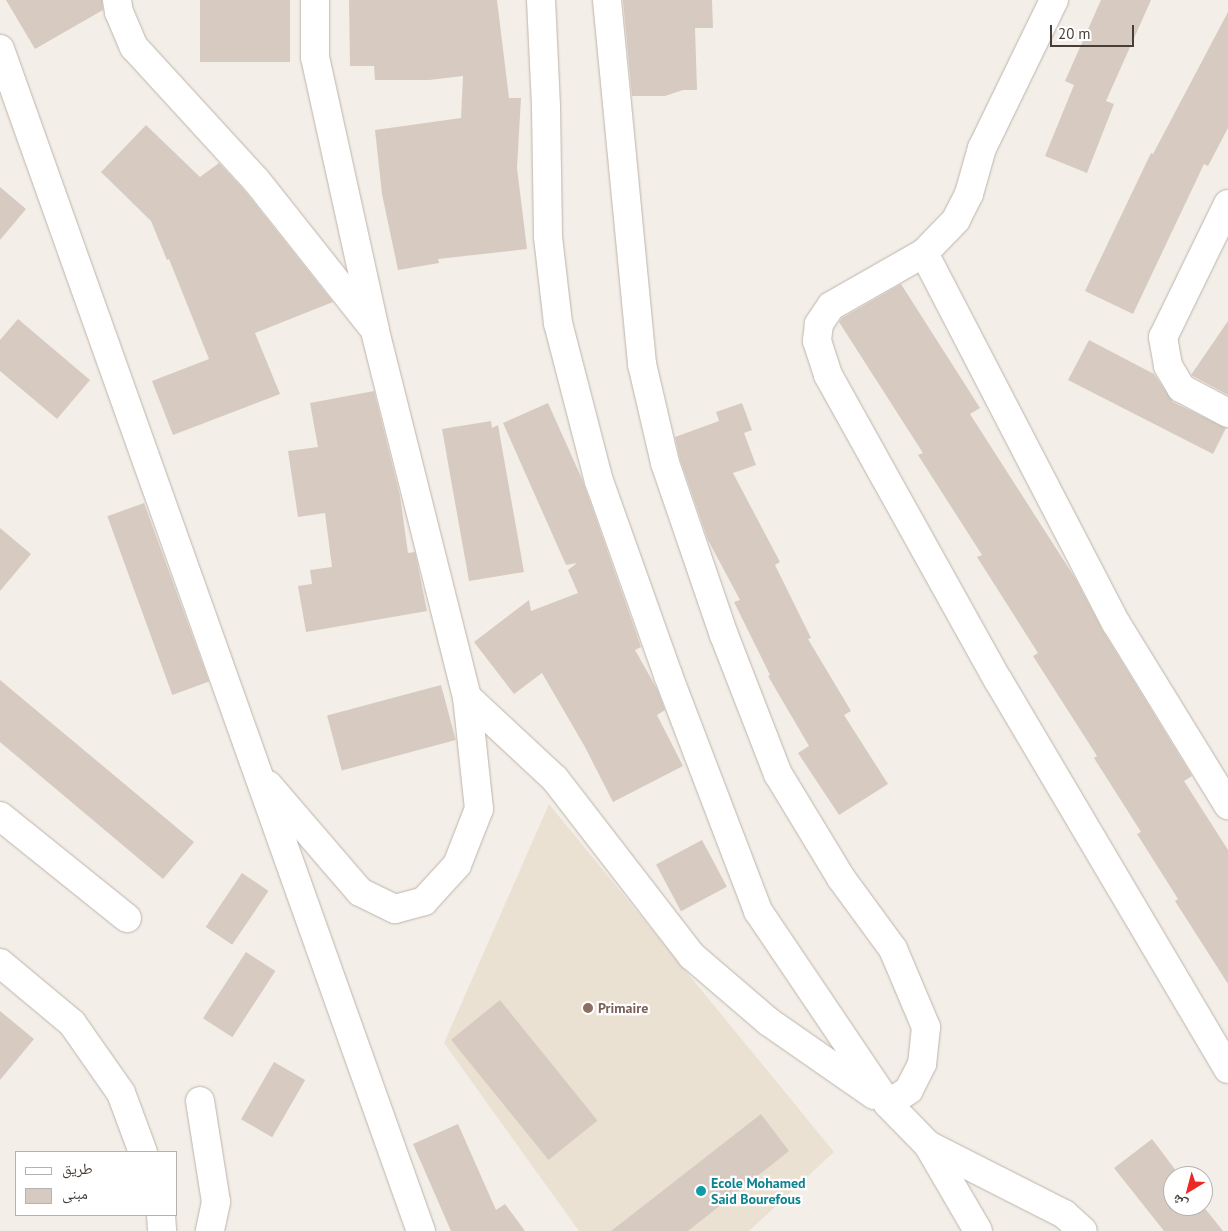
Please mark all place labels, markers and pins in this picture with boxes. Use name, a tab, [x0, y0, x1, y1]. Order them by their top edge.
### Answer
place label: Primaire	[598, 1000, 648, 1016]
marker: Primaire	[582, 1002, 594, 1014]
place label: Ecole Mohamed Said Bourefous	[711, 1175, 806, 1208]
marker: Ecole Mohamed Said Bourefous	[695, 1185, 707, 1197]

